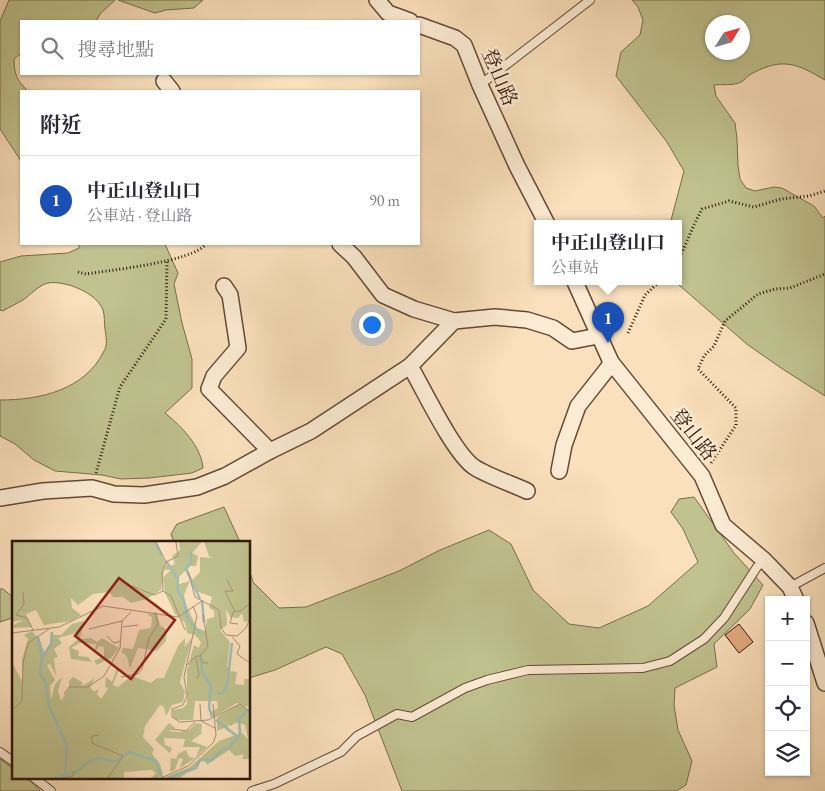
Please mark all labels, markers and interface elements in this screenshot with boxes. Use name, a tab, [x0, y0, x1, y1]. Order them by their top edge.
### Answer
north arrow	[705, 15, 750, 60]
search box	[20, 20, 420, 75]
icon: search	[38, 34, 66, 62]
text: 搜尋地點	[78, 37, 154, 62]
street label: 登山路	[476, 44, 524, 110]
text: 附近	[40, 111, 82, 138]
text: 中正山登山口	[87, 178, 201, 203]
text: 1	[52, 190, 60, 211]
text: 90 m	[369, 190, 400, 211]
text: 公車站 · 登山路	[87, 205, 193, 226]
popup	[534, 220, 682, 285]
text: 中正山登山口	[551, 230, 665, 255]
text: 公車站	[551, 257, 599, 278]
pin: 1	[592, 302, 624, 343]
your location	[359, 312, 385, 338]
street label: 登山路	[665, 402, 723, 466]
inset map	[12, 541, 250, 778]
map controls	[765, 596, 810, 776]
button: +	[765, 596, 810, 641]
button: −	[765, 641, 810, 686]
button: locate	[765, 686, 810, 731]
button: layers	[765, 731, 810, 776]

